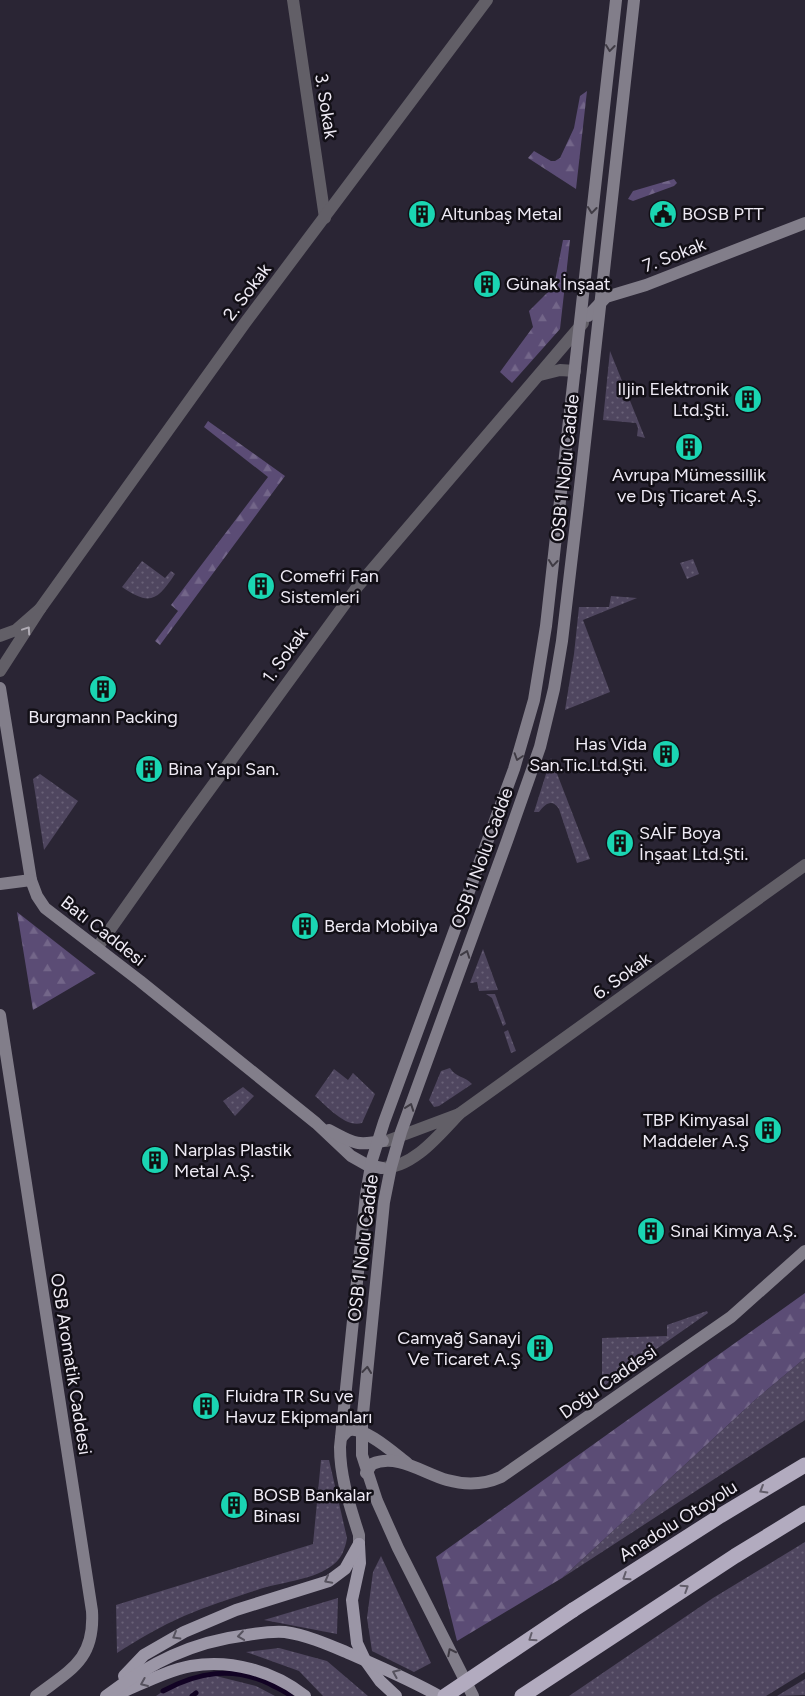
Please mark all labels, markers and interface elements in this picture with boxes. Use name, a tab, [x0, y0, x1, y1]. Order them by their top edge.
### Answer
one-way arrow	[605, 45, 616, 53]
street label: 3. Sokak	[310, 72, 342, 141]
building icon: Altunbaş Metal	[407, 199, 437, 229]
public building icon: BOSB PTT	[648, 199, 678, 229]
place label: Altunbaş Metal	[441, 203, 562, 225]
place label: BOSB PTT	[682, 203, 764, 225]
one-way arrow	[587, 206, 598, 214]
street label: 7. Sokak	[639, 233, 709, 277]
street label: 2. Sokak	[218, 259, 276, 325]
building icon: Günak İnşaat	[472, 269, 502, 299]
place label: Günak İnşaat	[506, 273, 611, 295]
place label: Iljin Elektronik Ltd.Şti.	[617, 378, 729, 421]
building icon: Iljin Elektronik Ltd.Şti.	[733, 384, 763, 414]
street label: OSB 1 Nolu Cadde	[546, 393, 584, 543]
building icon: Avrupa Mümessillik ve Dış Ticaret A.Ş.	[674, 432, 704, 462]
place label: Avrupa Mümessillik ve Dış Ticaret A.Ş.	[612, 464, 766, 507]
one-way arrow	[548, 559, 559, 567]
place label: Comefri Fan Sistemleri	[280, 565, 379, 608]
building icon: Comefri Fan Sistemleri	[246, 571, 276, 601]
street label: 1. Sokak	[257, 623, 313, 687]
one-way arrow	[21, 627, 30, 636]
building icon: Burgmann Packing	[88, 674, 118, 704]
place label: Burgmann Packing	[28, 706, 178, 728]
place label: Has Vida San.Tic.Ltd.Şti.	[529, 733, 647, 776]
building icon: Has Vida San.Tic.Ltd.Şti.	[651, 739, 681, 769]
one-way arrow	[514, 752, 524, 760]
building icon: Bina Yapı San.	[134, 754, 164, 784]
place label: Bina Yapı San.	[168, 758, 279, 780]
street label: OSB 1 Nolu Cadde	[446, 784, 518, 931]
place label: SAİF Boya İnşaat Ltd.Şti.	[639, 822, 748, 865]
building icon: SAİF Boya İnşaat Ltd.Şti.	[605, 828, 635, 858]
street label: Batı Caddesi	[56, 891, 150, 971]
building icon: Berda Mobilya	[290, 911, 320, 941]
place label: Berda Mobilya	[324, 915, 438, 937]
street label: 6. Sokak	[589, 947, 656, 1004]
one-way arrow	[460, 951, 470, 959]
one-way arrow	[404, 1103, 414, 1112]
place label: TBP Kimyasal Maddeler A.Ş	[642, 1109, 749, 1152]
building icon: TBP Kimyasal Maddeler A.Ş	[753, 1115, 783, 1145]
place label: Narplas Plastik Metal A.Ş.	[174, 1139, 292, 1182]
building icon: Narplas Plastik Metal A.Ş.	[140, 1145, 170, 1175]
street label: OSB 1 Nolu Cadde	[343, 1173, 383, 1323]
building icon: Sınai Kimya A.Ş.	[636, 1216, 666, 1246]
place label: Sınai Kimya A.Ş.	[670, 1220, 797, 1242]
street label: OSB Aromatik Caddesi	[46, 1272, 96, 1456]
place label: Camyağ Sanayi Ve Ticaret A.Ş	[397, 1327, 521, 1370]
building icon: Camyağ Sanayi Ve Ticaret A.Ş	[525, 1333, 555, 1363]
street label: Doğu Caddesi	[555, 1340, 661, 1424]
one-way arrow	[361, 1366, 372, 1374]
place label: Fluidra TR Su ve Havuz Ekipmanları	[225, 1385, 372, 1428]
building icon: Fluidra TR Su ve Havuz Ekipmanları	[191, 1391, 221, 1421]
street label: Anadolu Otoyolu	[615, 1476, 741, 1566]
place label: BOSB Bankalar Binası	[253, 1484, 372, 1527]
one-way arrow	[760, 1484, 769, 1494]
building icon: BOSB Bankalar Binası	[219, 1490, 249, 1520]
one-way arrow	[622, 1570, 631, 1580]
one-way arrow	[325, 1574, 334, 1584]
one-way arrow	[680, 1585, 689, 1595]
one-way arrow	[173, 1630, 182, 1640]
one-way arrow	[237, 1630, 246, 1640]
one-way arrow	[528, 1631, 537, 1641]
one-way arrow	[447, 1649, 457, 1658]
one-way arrow	[392, 1669, 401, 1680]
one-way arrow	[140, 1677, 149, 1688]

